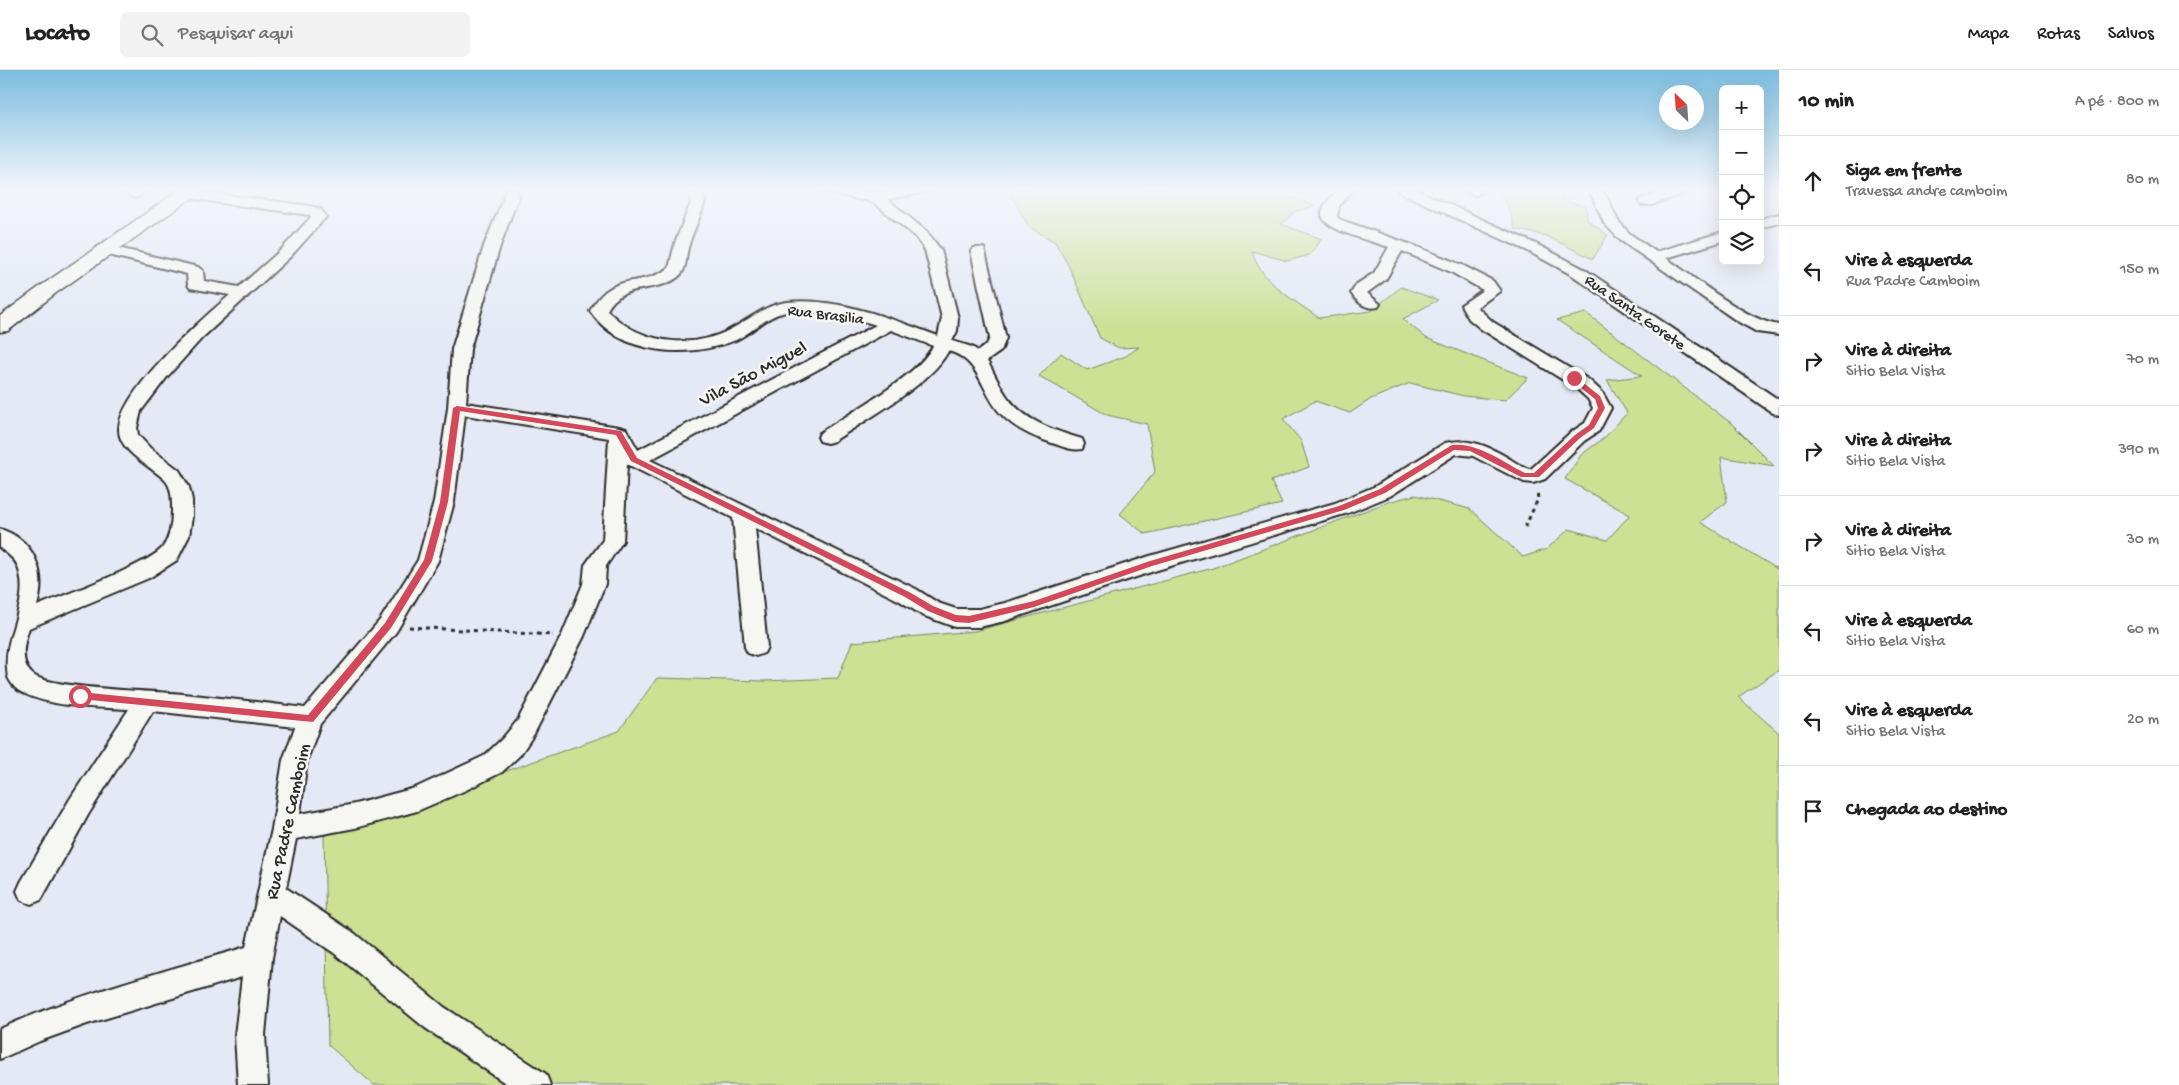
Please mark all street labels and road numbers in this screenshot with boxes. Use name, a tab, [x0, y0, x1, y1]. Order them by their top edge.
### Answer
street label: Rua Santa Gorete	[1580, 272, 1689, 356]
street label: Rua Brasilia	[786, 302, 866, 331]
street label: Vila São Miguel	[695, 337, 811, 414]
street label: Rua Padre Camboim	[262, 741, 317, 902]

